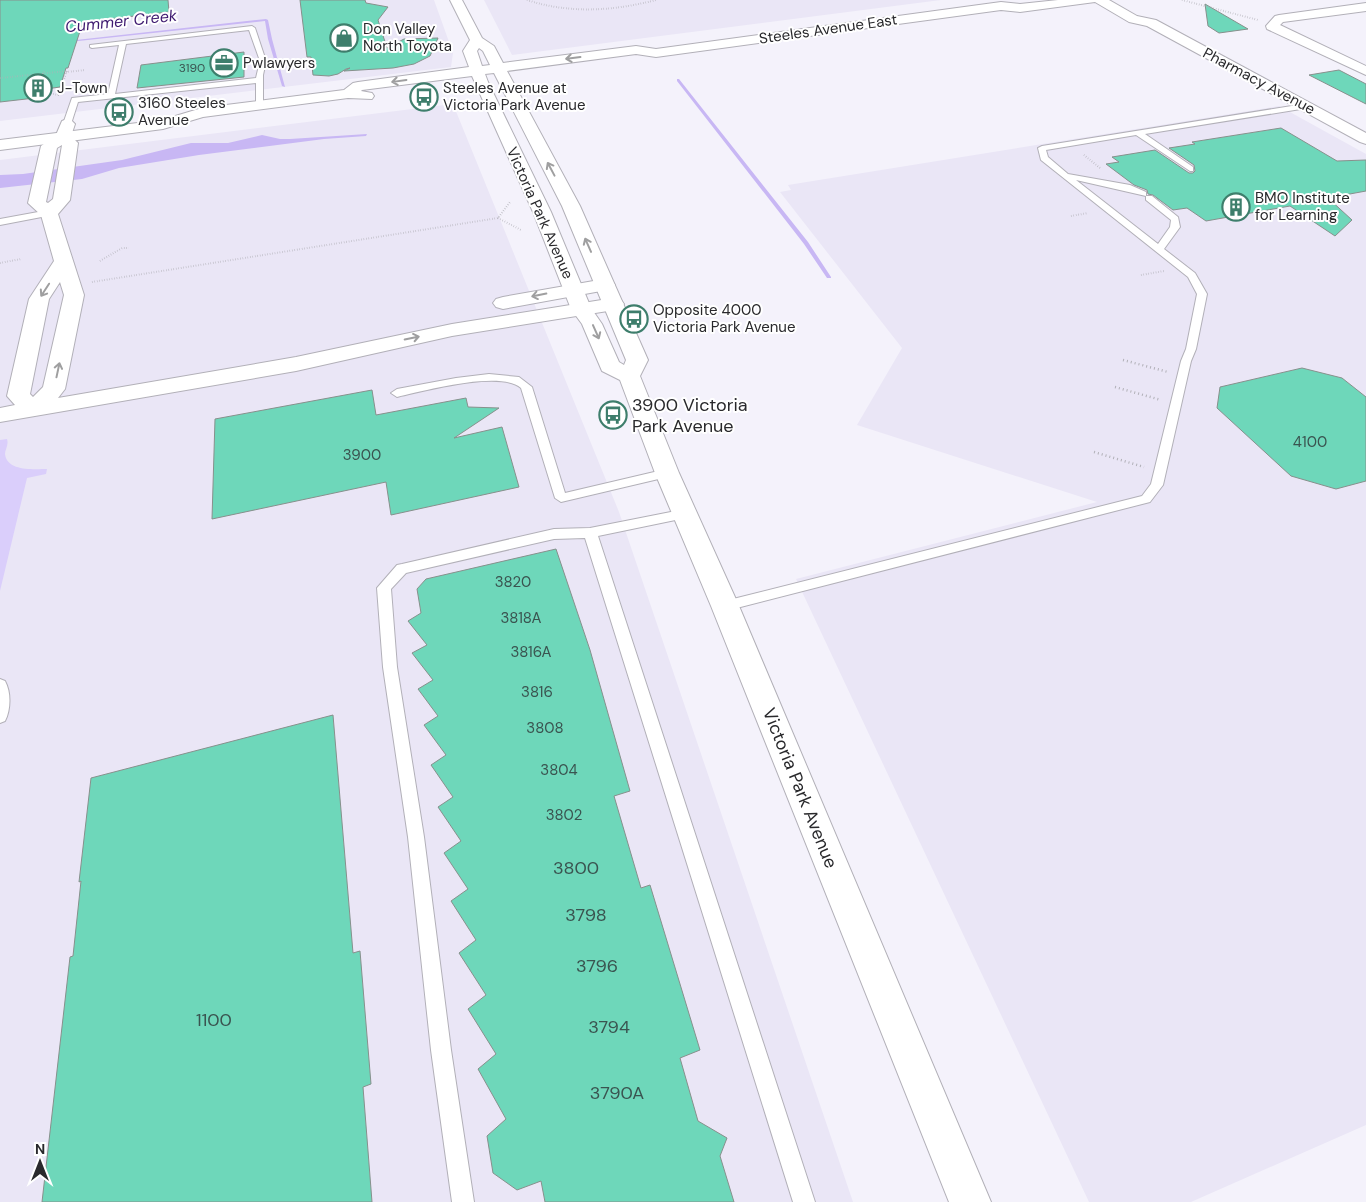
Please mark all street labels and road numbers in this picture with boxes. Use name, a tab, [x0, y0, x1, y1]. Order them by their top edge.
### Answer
street label: Steeles Avenue East	[758, 9, 899, 49]
street label: Pharmacy Avenue	[1199, 43, 1319, 119]
street label: Victoria Park Avenue	[502, 144, 578, 282]
street label: Victoria Park Avenue	[757, 704, 843, 872]

